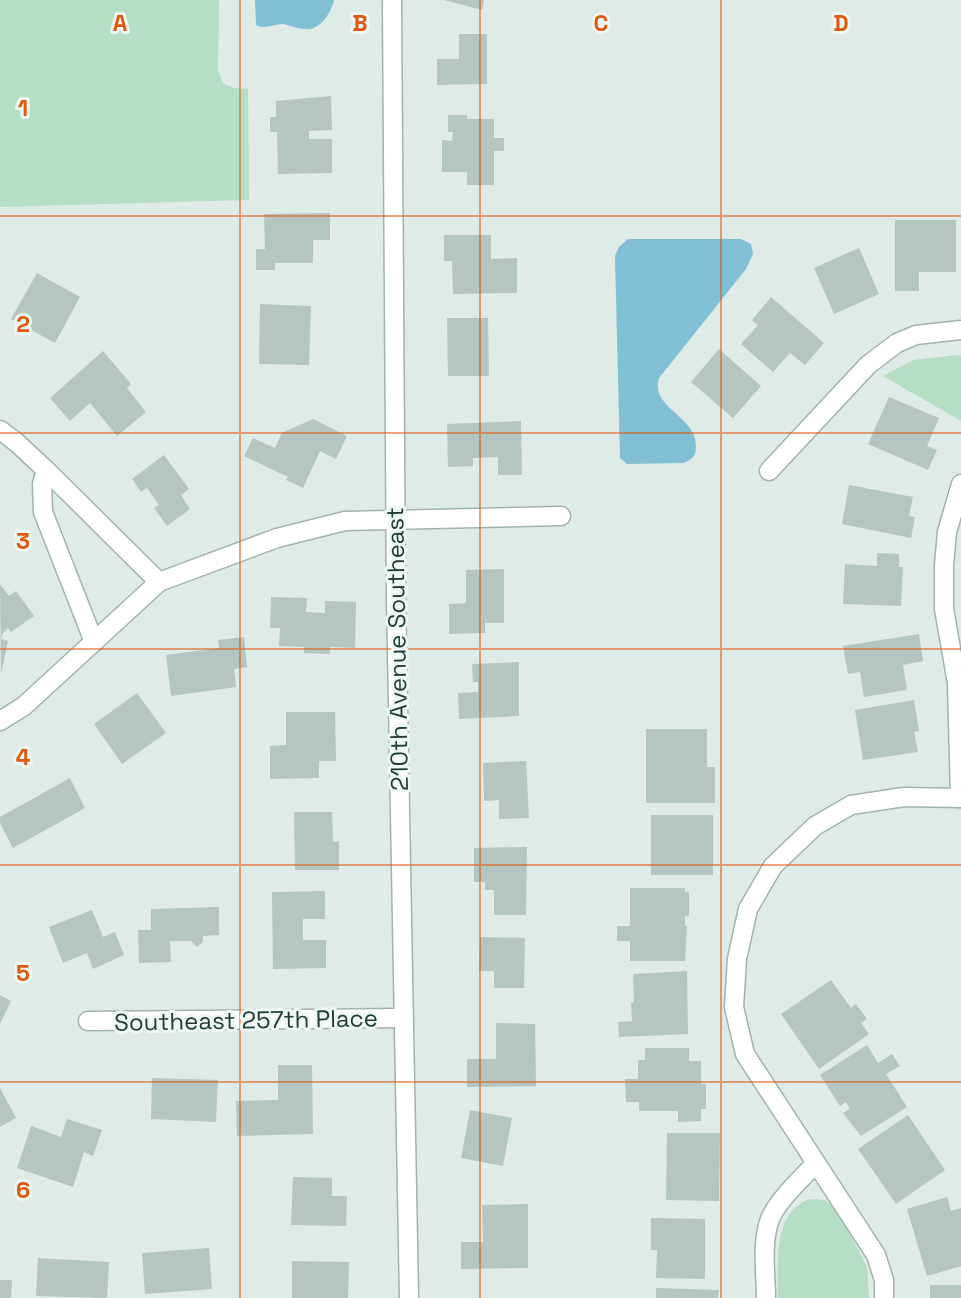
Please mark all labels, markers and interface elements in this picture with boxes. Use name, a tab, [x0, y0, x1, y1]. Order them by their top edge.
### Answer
text: A	[113, 8, 128, 38]
text: B	[352, 8, 368, 38]
text: C	[594, 8, 608, 38]
text: D	[833, 8, 849, 38]
text: 1	[18, 93, 28, 123]
text: 2	[16, 309, 30, 339]
street label: 210th Avenue Southeast	[379, 507, 415, 791]
text: 3	[16, 526, 30, 556]
text: 4	[16, 742, 31, 772]
text: 5	[16, 958, 30, 988]
street label: Southeast 257th Place	[114, 1002, 378, 1038]
text: 6	[16, 1175, 30, 1205]

